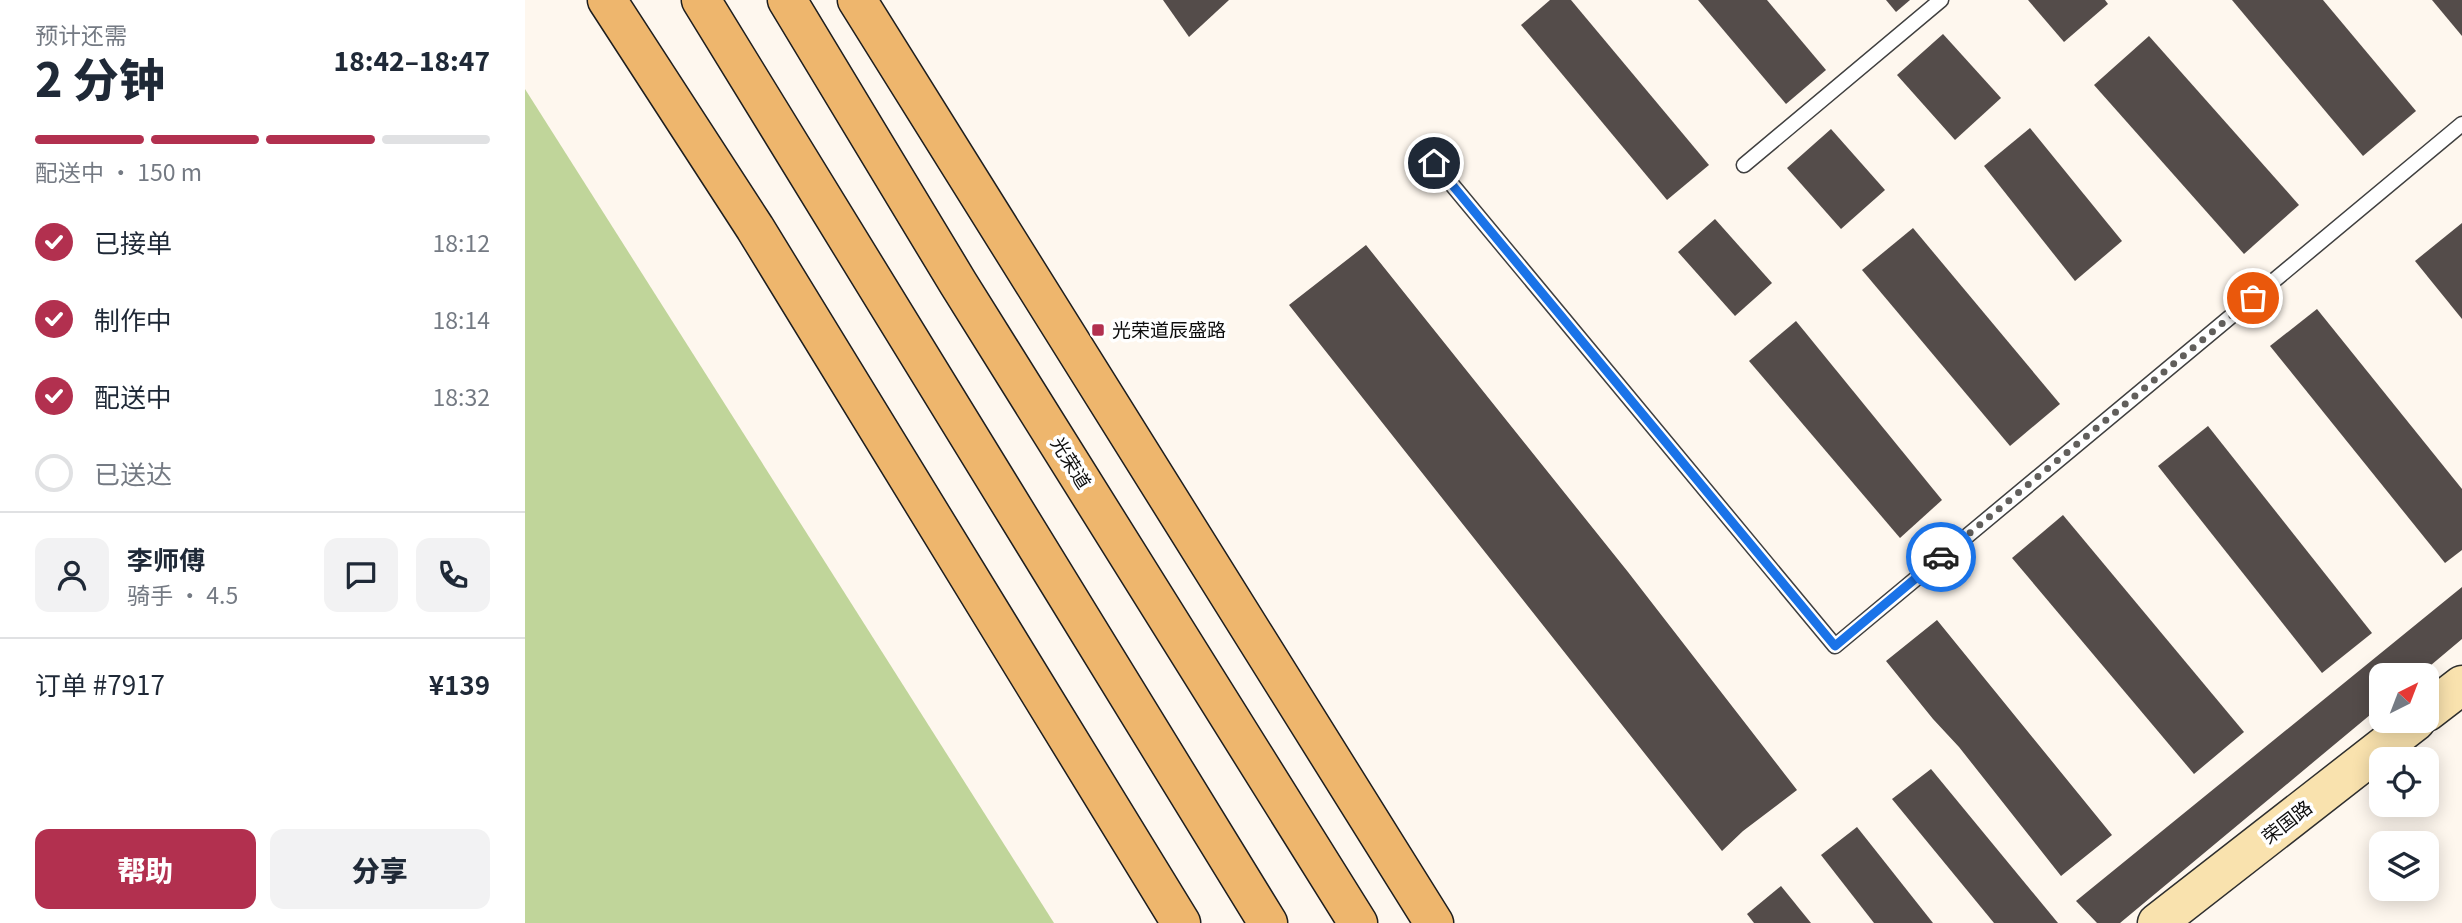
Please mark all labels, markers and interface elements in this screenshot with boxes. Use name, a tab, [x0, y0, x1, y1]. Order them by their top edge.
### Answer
text: 预计还需	[35, 17, 127, 51]
text: 18:42–18:47	[334, 41, 490, 78]
text: 2 分钟	[35, 44, 165, 110]
pin	[1404, 133, 1464, 193]
icon: home	[1415, 144, 1453, 182]
text: 配送中 · 150 m	[35, 154, 202, 188]
icon: check	[35, 223, 73, 261]
text: 已接单	[94, 223, 172, 260]
text: 18:12	[433, 225, 490, 259]
pin	[2223, 268, 2283, 328]
icon: bag	[2234, 279, 2272, 317]
icon: check	[35, 300, 73, 338]
text: 制作中	[94, 300, 172, 337]
text: 18:14	[433, 302, 490, 336]
place label: 光荣道辰盛路	[1112, 315, 1226, 342]
marker: 光荣道辰盛路	[1090, 322, 1106, 338]
icon: check	[35, 377, 73, 415]
text: 配送中	[94, 377, 172, 414]
text: 18:32	[433, 379, 490, 413]
street label: 光荣道	[1046, 431, 1099, 494]
text: 已送达	[94, 454, 172, 491]
courier	[1906, 522, 1976, 592]
button: person	[35, 538, 109, 612]
button: chat	[324, 538, 398, 612]
button: phone	[416, 538, 490, 612]
icon: car	[1922, 538, 1960, 576]
text: 李师傅	[127, 540, 205, 577]
text: 骑手 · 4.5	[127, 577, 238, 611]
north arrow	[2369, 663, 2439, 733]
map controls	[2369, 663, 2439, 901]
text: 订单 #7917	[35, 665, 165, 702]
text: ¥139	[429, 665, 490, 702]
button: locate	[2369, 747, 2439, 817]
street label: 荣国路	[2255, 793, 2317, 849]
button: 帮助	[35, 829, 256, 909]
button: 分享	[270, 829, 490, 909]
button: layers	[2369, 831, 2439, 901]

